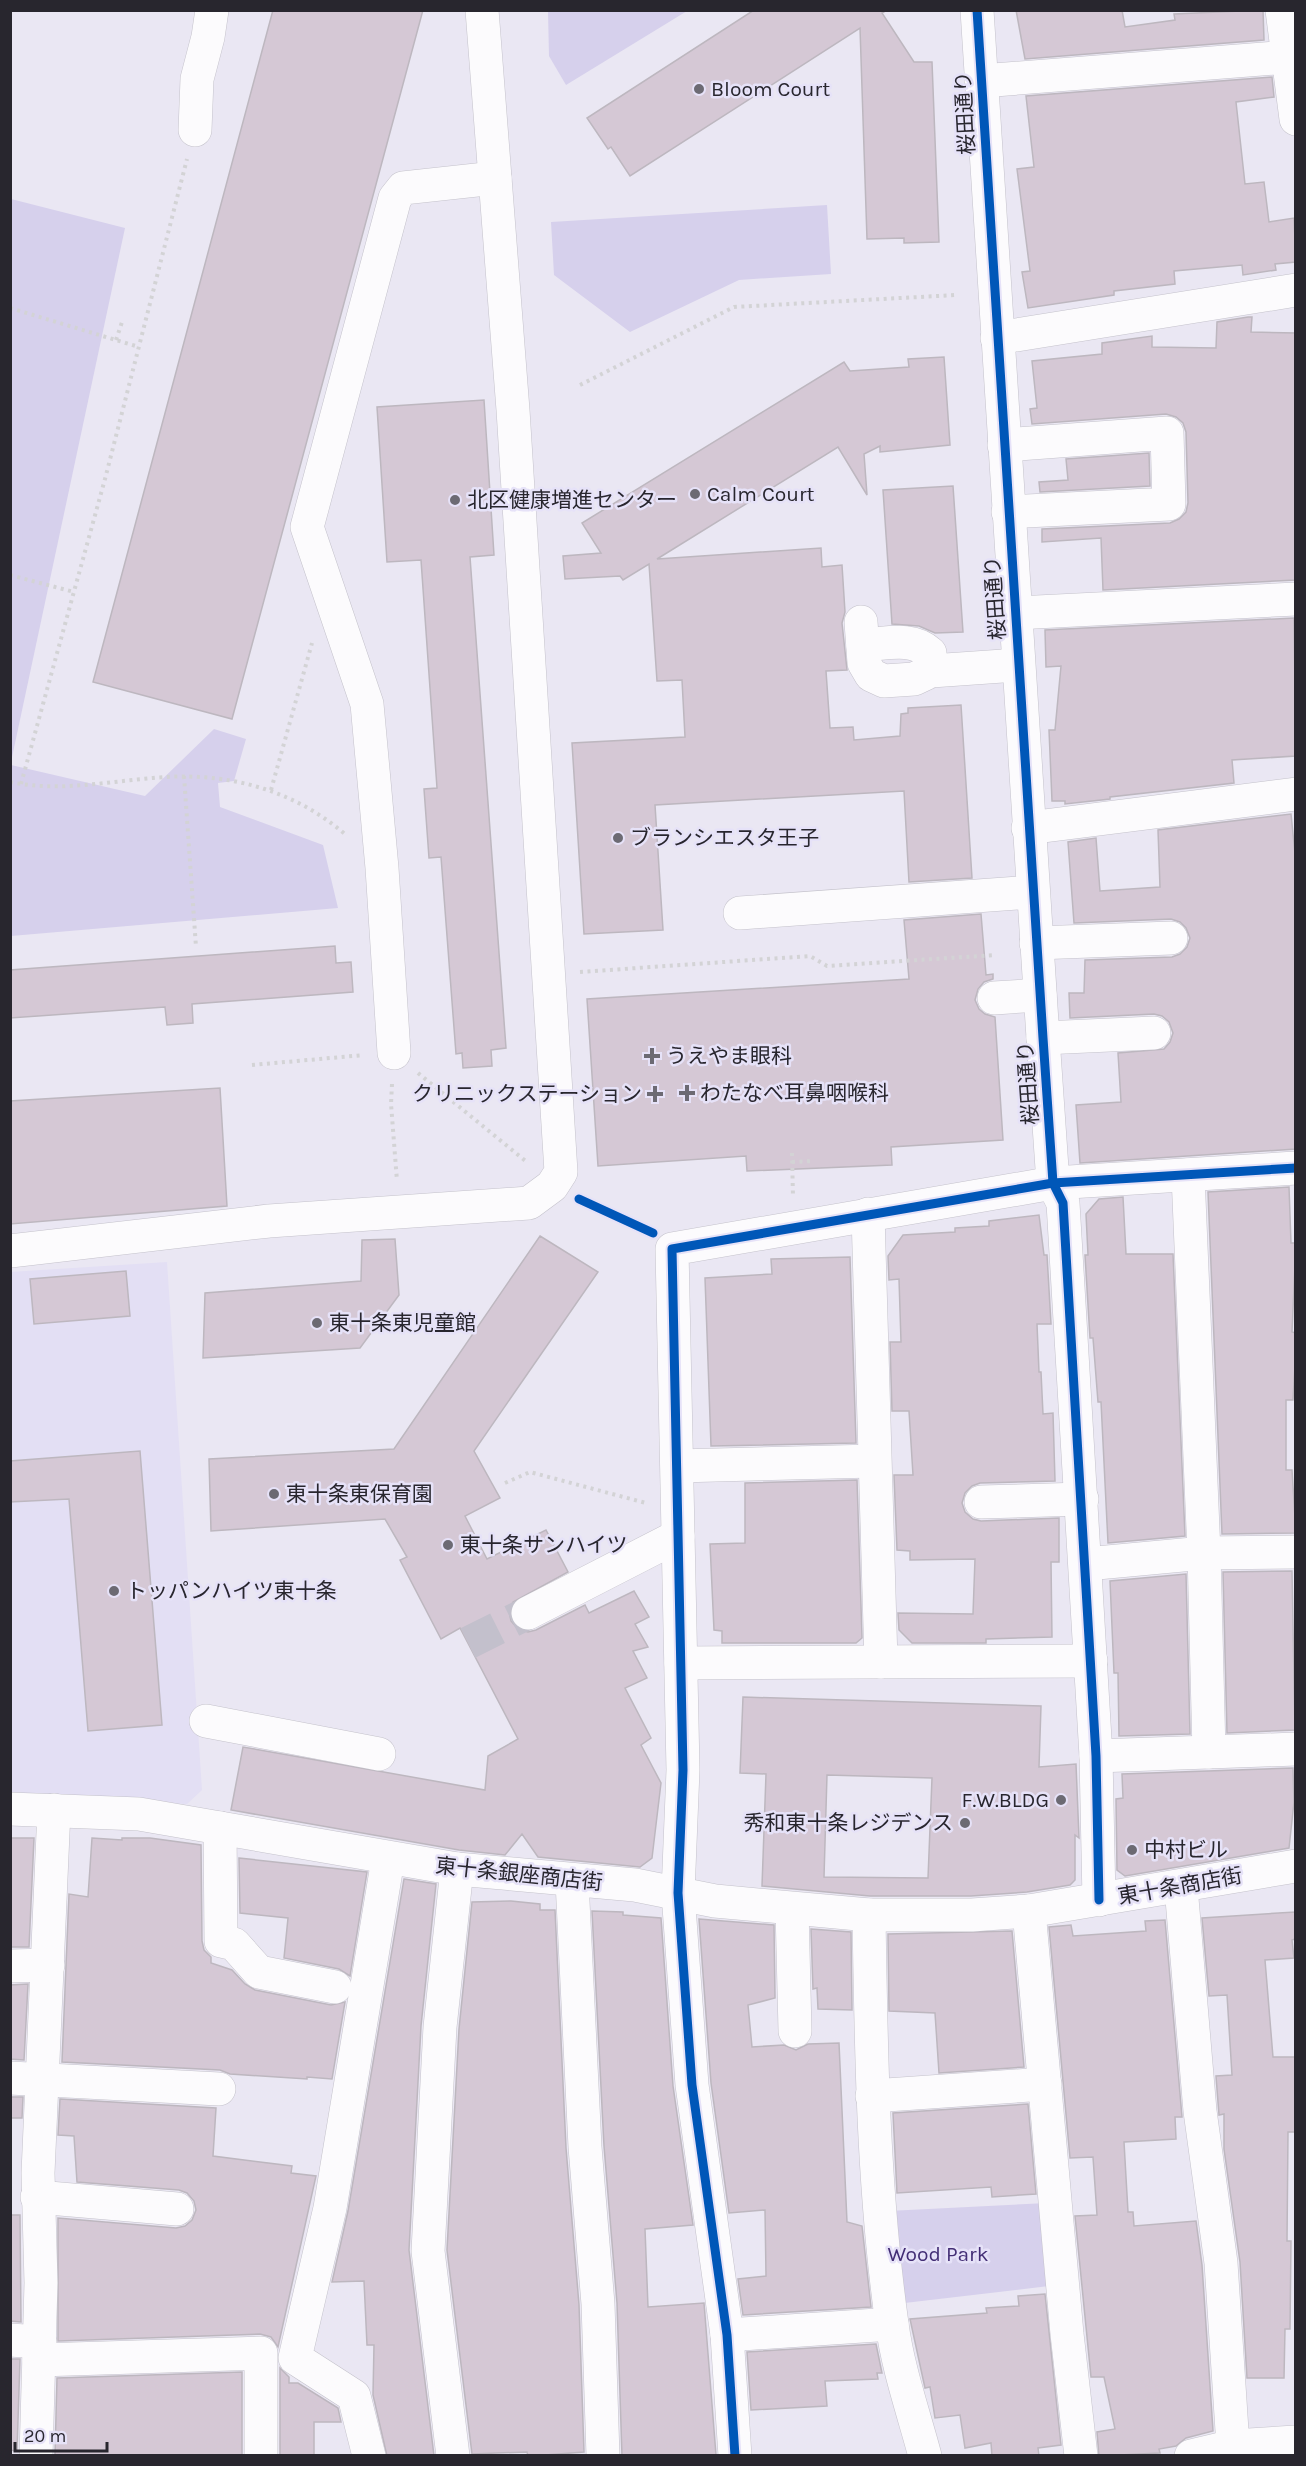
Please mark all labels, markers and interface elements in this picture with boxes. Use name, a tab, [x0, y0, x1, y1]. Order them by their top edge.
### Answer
street label: 桜田通り	[951, 70, 979, 156]
place label: Bloom Court	[711, 77, 830, 101]
marker: Bloom Court	[692, 82, 706, 96]
place label: Calm Court	[707, 482, 815, 506]
marker: Calm Court	[688, 487, 702, 501]
place label: 北区健康増進センター	[467, 488, 677, 512]
marker: 北区健康増進センター	[448, 493, 462, 507]
street label: 桜田通り	[980, 555, 1010, 641]
place label: ブランシエスタ王子	[630, 826, 819, 850]
marker: ブランシエスタ王子	[611, 831, 625, 845]
street label: 桜田通り	[1013, 1040, 1043, 1126]
place label: うえやま眼科	[666, 1044, 792, 1068]
marker: うえやま眼科	[643, 1047, 661, 1065]
place label: わたなべ耳鼻咽喉科	[700, 1081, 889, 1105]
place label: クリニックステーション	[412, 1082, 642, 1106]
marker: わたなべ耳鼻咽喉科	[678, 1084, 696, 1102]
marker: クリニックステーション	[646, 1085, 664, 1103]
place label: 東十条東児童館	[329, 1311, 476, 1335]
marker: 東十条東児童館	[310, 1316, 324, 1330]
place label: 東十条東保育園	[286, 1482, 433, 1506]
marker: 東十条東保育園	[267, 1487, 281, 1501]
place label: 東十条サンハイツ	[460, 1533, 628, 1557]
marker: 東十条サンハイツ	[441, 1538, 455, 1552]
place label: トッパンハイツ東十条	[126, 1579, 337, 1603]
marker: トッパンハイツ東十条	[107, 1584, 121, 1598]
place label: F.W.BLDG	[961, 1788, 1049, 1812]
marker: F.W.BLDG	[1054, 1793, 1068, 1807]
place label: 秀和東十条レジデンス	[743, 1811, 953, 1835]
marker: 秀和東十条レジデンス	[958, 1816, 972, 1830]
place label: 中村ビル	[1144, 1838, 1228, 1862]
marker: 中村ビル	[1125, 1843, 1139, 1857]
street label: 東十条銀座商店街	[434, 1853, 604, 1895]
street label: 東十条商店街	[1116, 1863, 1244, 1909]
park label: Wood Park	[887, 2242, 989, 2266]
scale bar	[15, 2415, 106, 2453]
text: 20 m	[24, 2425, 66, 2447]

